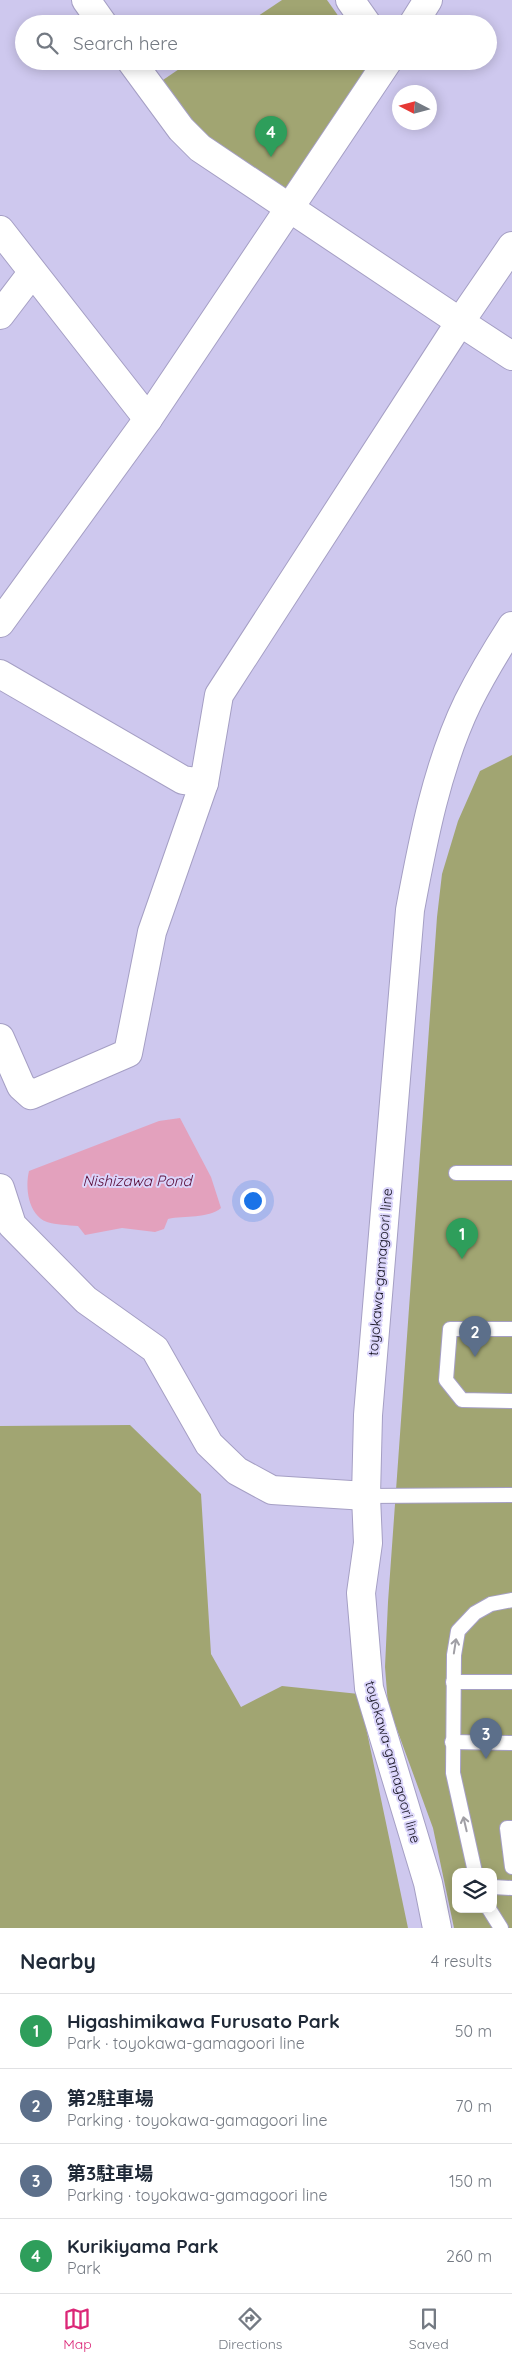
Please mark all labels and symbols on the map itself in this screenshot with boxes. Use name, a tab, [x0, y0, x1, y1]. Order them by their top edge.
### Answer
north arrow	[392, 85, 437, 130]
pin: 4	[255, 116, 287, 157]
water label: Nishizawa Pond	[82, 1171, 194, 1190]
street label: toyokawa-gamagoori line	[364, 1187, 396, 1356]
your location	[240, 1188, 266, 1214]
pin: 1	[446, 1218, 478, 1259]
pin: 2	[459, 1316, 491, 1357]
one-way arrow	[451, 1638, 461, 1654]
street label: toyokawa-gamagoori line	[361, 1679, 425, 1845]
pin: 3	[470, 1718, 502, 1759]
one-way arrow	[459, 1817, 469, 1833]

